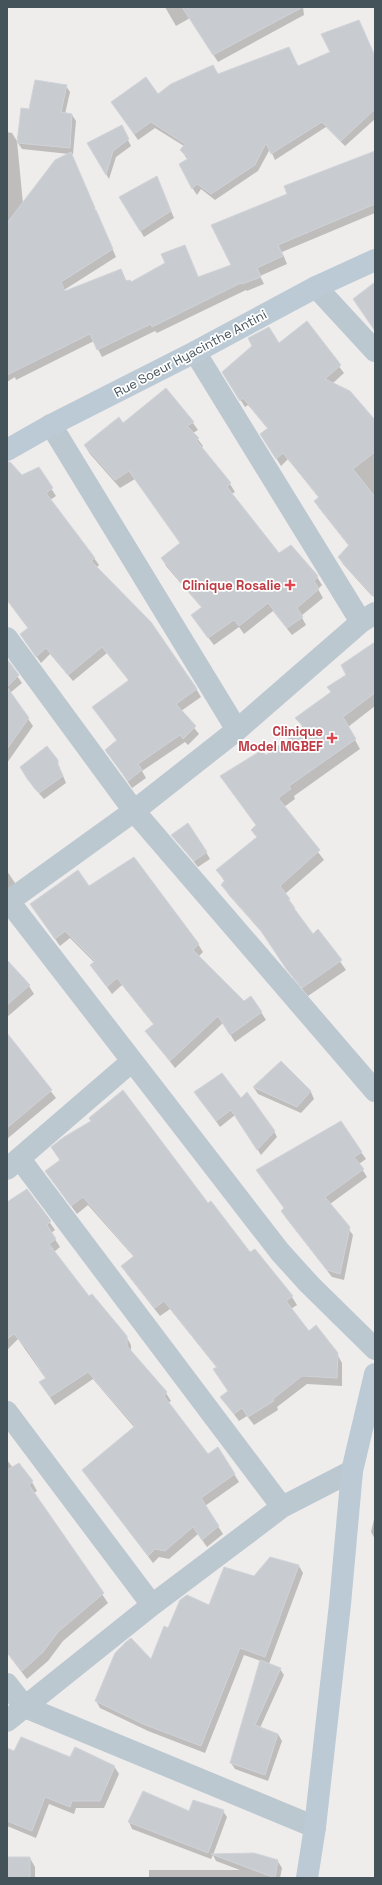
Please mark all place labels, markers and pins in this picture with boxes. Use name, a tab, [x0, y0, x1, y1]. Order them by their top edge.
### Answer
place label: Clinique Rosalie	[182, 577, 281, 594]
marker: Clinique Rosalie	[284, 579, 296, 591]
place label: Clinique Model MGBEF	[238, 723, 323, 755]
marker: Clinique Model MGBEF	[326, 732, 338, 744]

